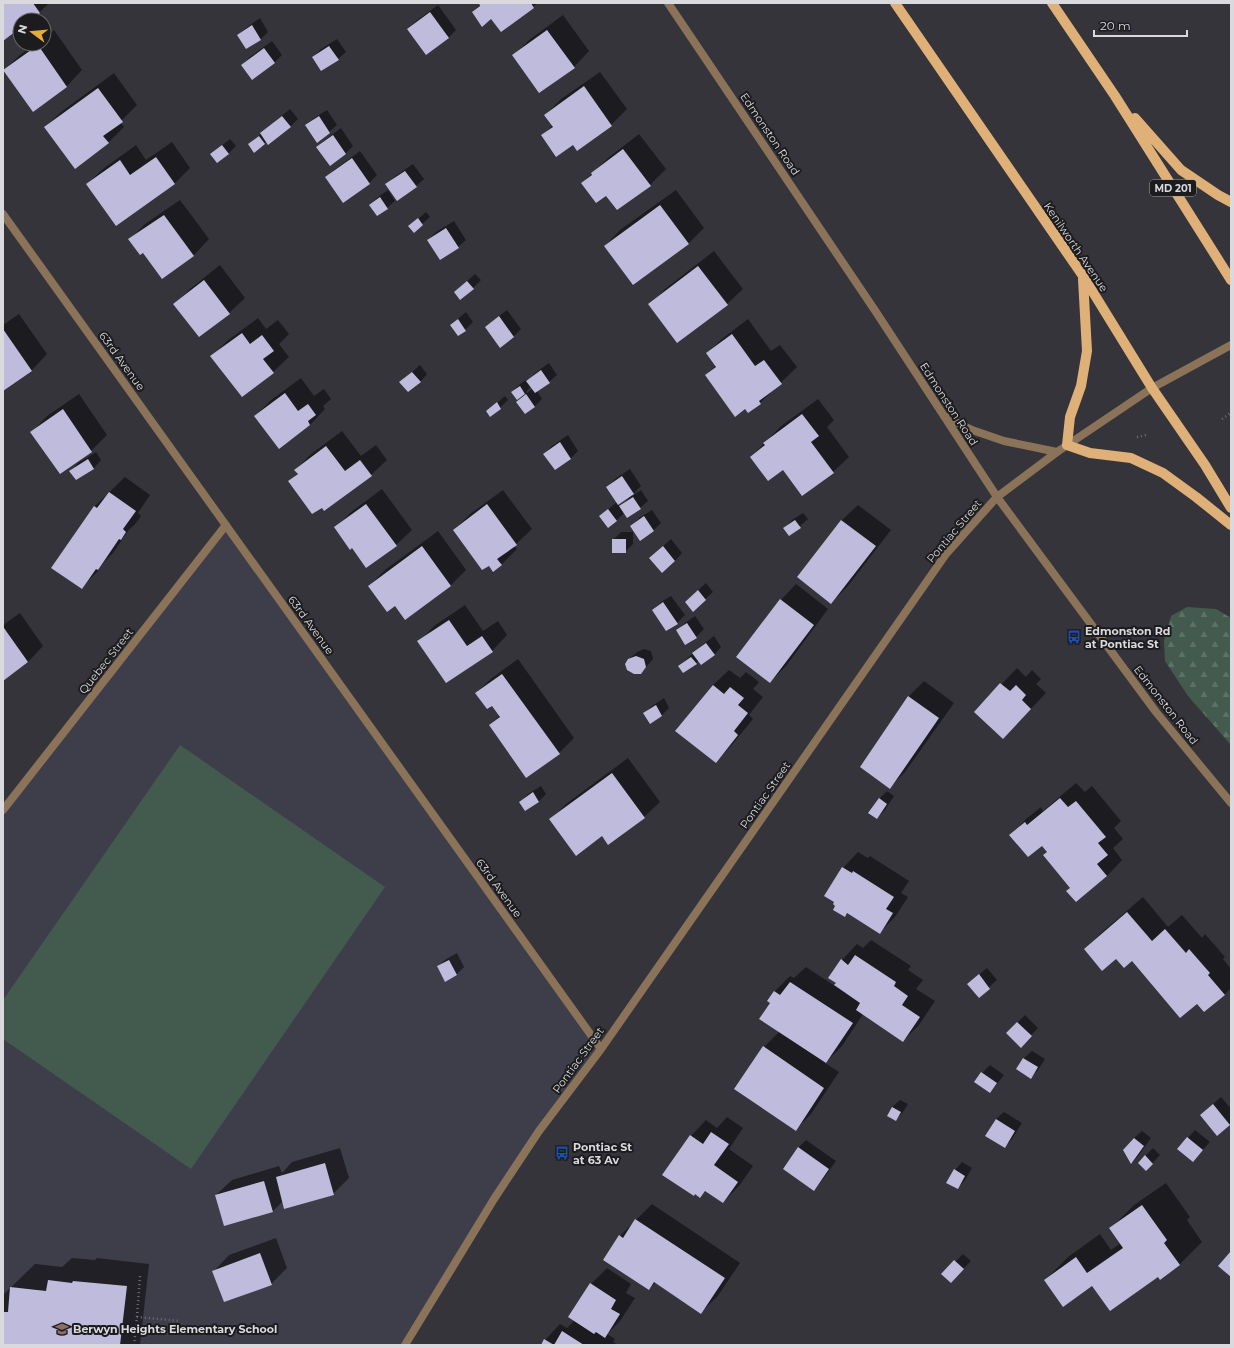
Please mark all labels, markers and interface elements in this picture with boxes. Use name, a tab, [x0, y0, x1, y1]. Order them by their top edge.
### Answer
north arrow	[12, 12, 52, 52]
scale bar	[1094, 12, 1187, 38]
text: 20 m	[1100, 18, 1131, 33]
text: N	[14, 23, 30, 35]
street label: Edmonston Road	[737, 90, 803, 178]
road number: MD 201	[1150, 180, 1196, 196]
street label: Kenilworth Avenue	[1041, 200, 1111, 295]
street label: 63rd Avenue	[96, 329, 148, 393]
street label: Edmonston Road	[917, 360, 981, 448]
street label: Pontiac Street	[923, 496, 985, 566]
street label: 63rd Avenue	[285, 593, 337, 657]
place label: Edmonston Rd at Pontiac St	[1085, 624, 1170, 651]
street label: Quebec Street	[76, 625, 136, 697]
bus stop icon: Edmonston Rd at Pontiac St	[1066, 629, 1082, 645]
street label: Edmonston Road	[1131, 663, 1201, 747]
street label: Pontiac Street	[737, 758, 794, 831]
street label: 63rd Avenue	[473, 856, 525, 920]
street label: Pontiac Street	[549, 1024, 607, 1096]
place label: Pontiac St at 63 Av	[573, 1140, 632, 1167]
bus stop icon: Pontiac St at 63 Av	[554, 1145, 570, 1161]
school or university icon: Berwyn Heights Elementary School	[54, 1321, 70, 1337]
place label: Berwyn Heights Elementary School	[73, 1322, 277, 1336]

